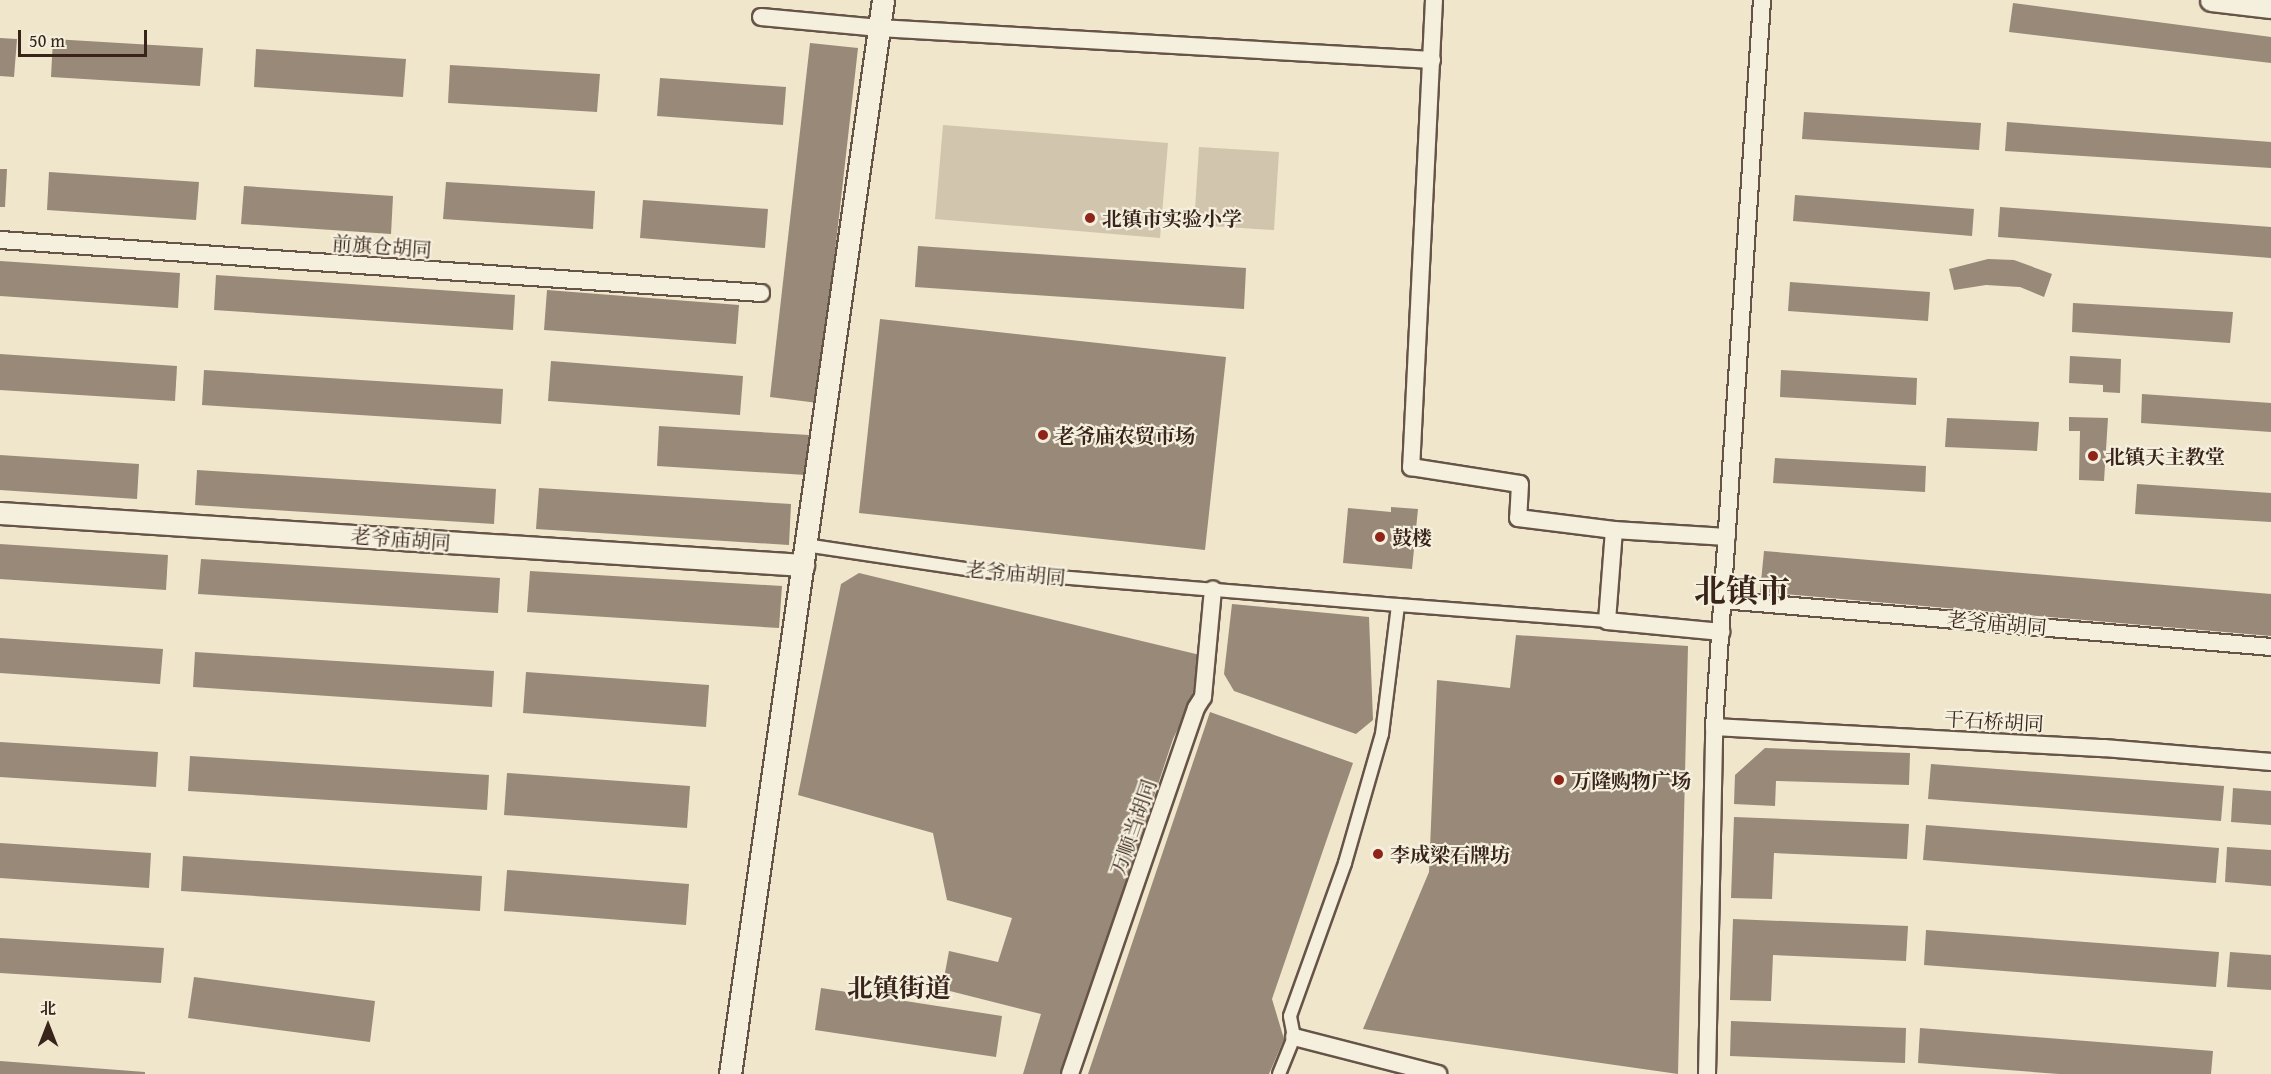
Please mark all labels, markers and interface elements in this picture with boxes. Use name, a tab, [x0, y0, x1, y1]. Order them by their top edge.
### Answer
scale bar	[21, 18, 150, 56]
text: 50 m	[29, 27, 65, 54]
place label: 北镇市实验小学	[1102, 206, 1242, 230]
marker: 北镇市实验小学	[1083, 211, 1097, 225]
street label: 前旗仓胡同	[331, 231, 433, 261]
place label: 老爷庙农贸市场	[1055, 423, 1195, 447]
marker: 老爷庙农贸市场	[1036, 428, 1050, 442]
place label: 北镇天主教堂	[2105, 444, 2225, 468]
marker: 北镇天主教堂	[2086, 449, 2100, 463]
street label: 老爷庙胡同	[350, 524, 452, 554]
place label: 鼓楼	[1392, 525, 1432, 549]
marker: 鼓楼	[1373, 530, 1387, 544]
street label: 老爷庙胡同	[965, 557, 1067, 589]
district label: 北镇市	[1694, 572, 1790, 610]
street label: 老爷庙胡同	[1946, 607, 2048, 639]
street label: 干石桥胡同	[1943, 706, 2045, 736]
place label: 万隆购物广场	[1571, 768, 1691, 792]
marker: 万隆购物广场	[1552, 773, 1566, 787]
street label: 万顺当胡同	[1105, 776, 1161, 878]
place label: 李成梁石牌坊	[1390, 842, 1510, 866]
marker: 李成梁石牌坊	[1371, 847, 1385, 861]
district label: 北镇街道	[847, 972, 951, 1004]
north arrow	[18, 996, 78, 1056]
text: 北	[40, 996, 56, 1020]

